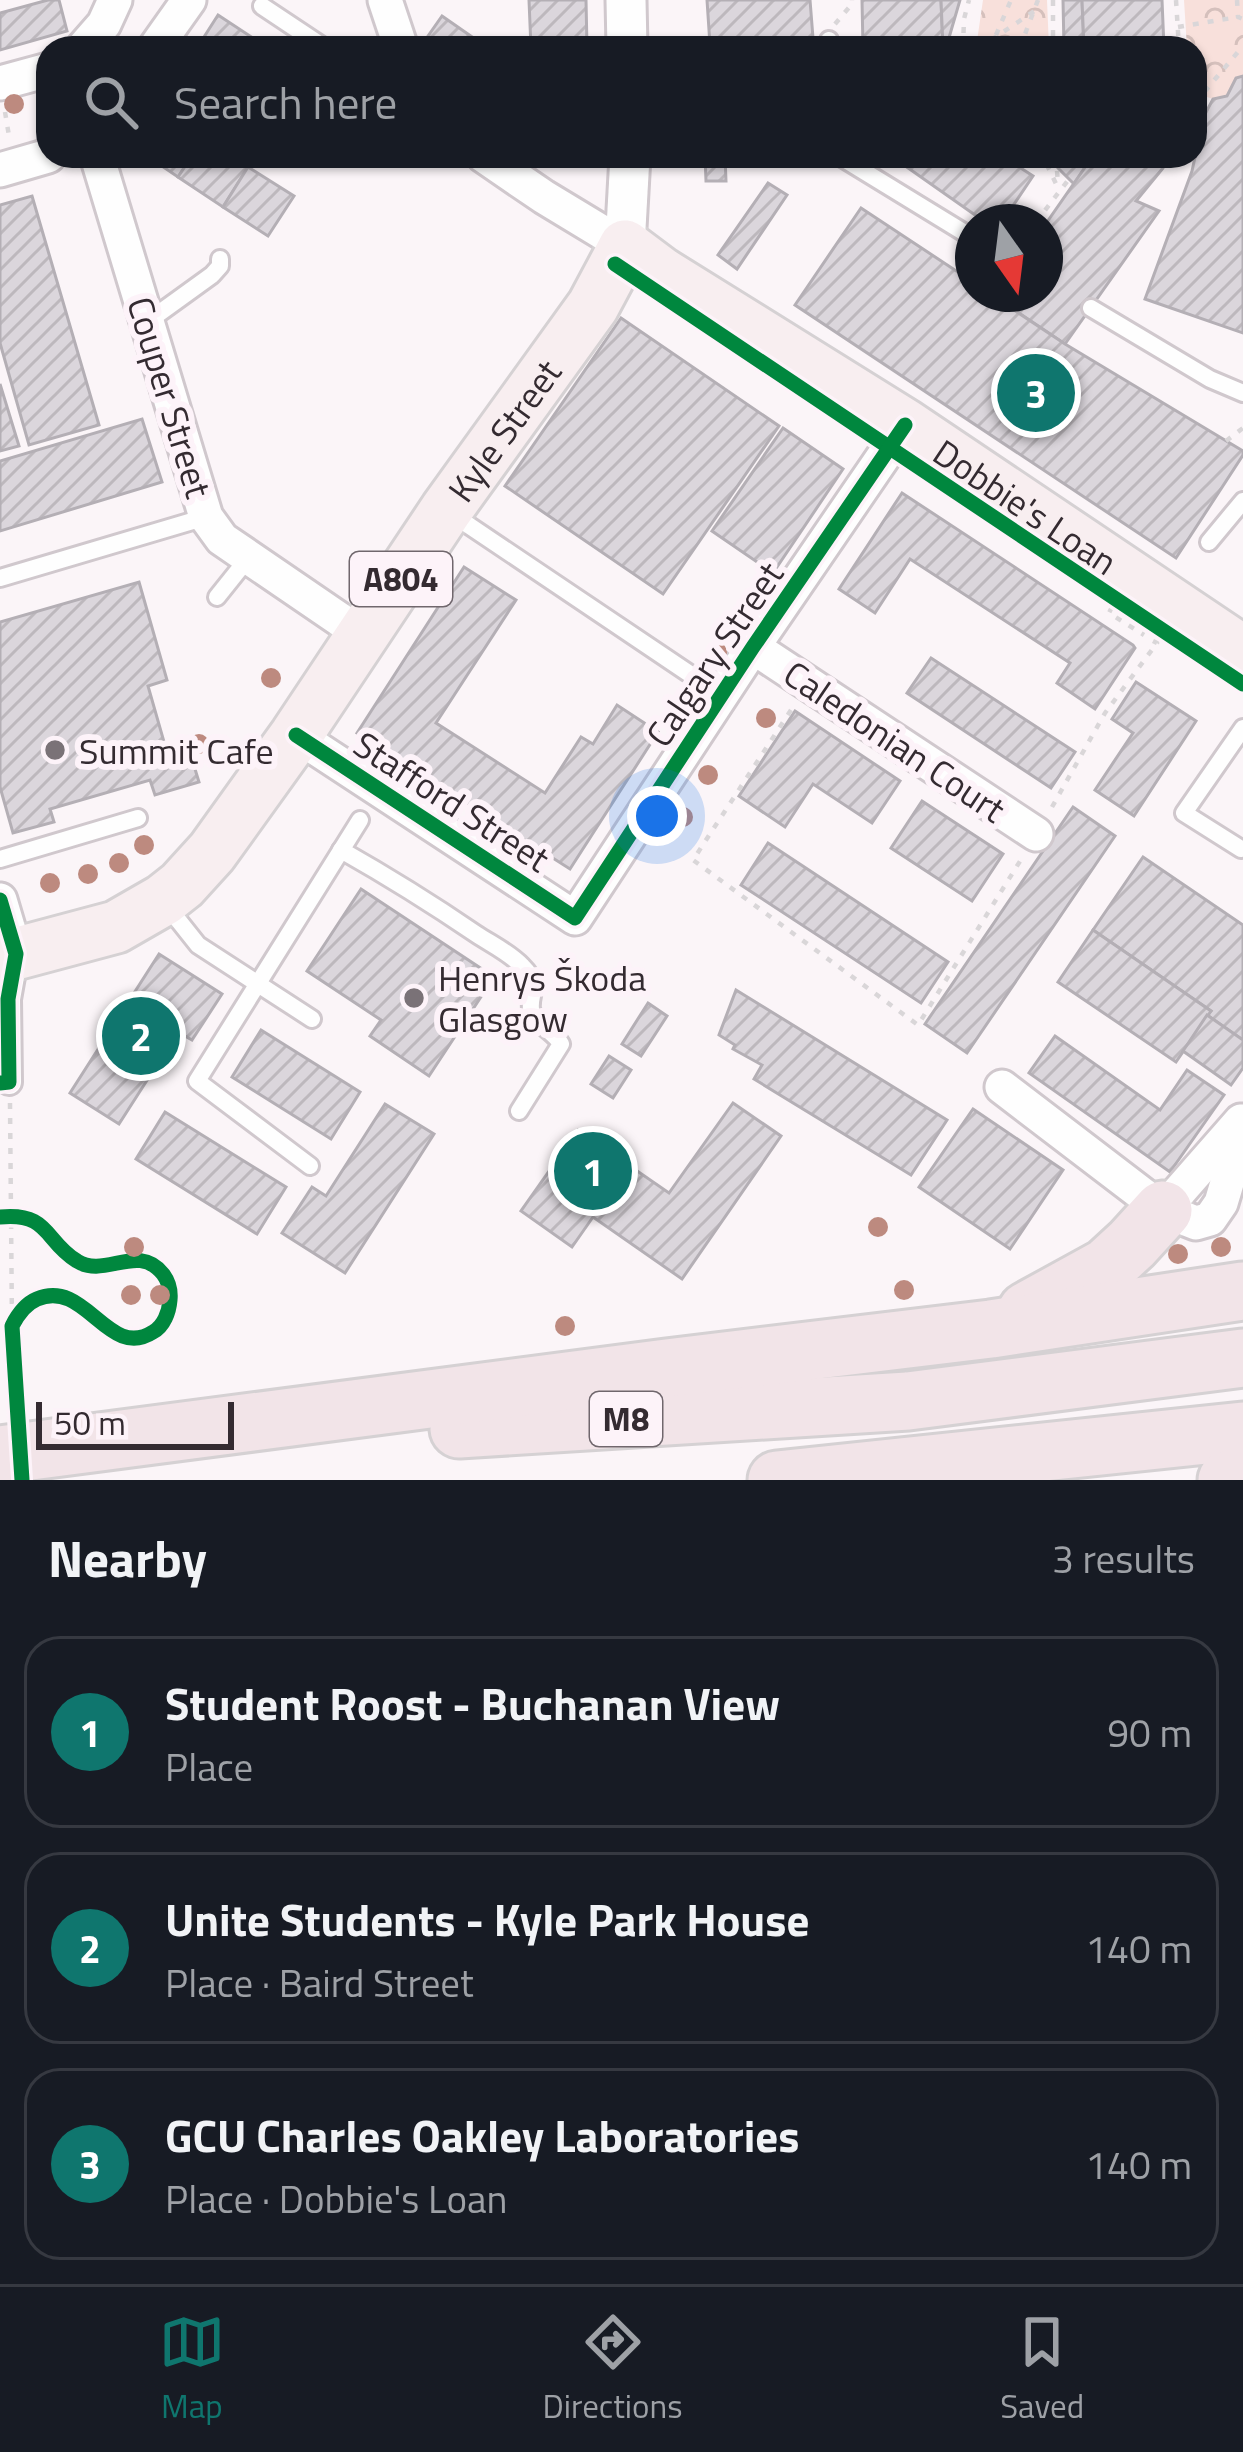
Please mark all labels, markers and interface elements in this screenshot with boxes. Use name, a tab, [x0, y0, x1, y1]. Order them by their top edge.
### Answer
search box	[36, 36, 1207, 168]
text: Search here	[174, 68, 397, 136]
icon: search	[78, 69, 144, 135]
north arrow	[955, 204, 1063, 312]
street label: Couper Street	[113, 290, 227, 505]
street label: Kyle Street	[433, 347, 574, 513]
pin: 3	[997, 348, 1075, 438]
street label: Dobbie's Loan	[923, 424, 1129, 588]
street label: Calgary Street	[632, 550, 797, 758]
road number: A804	[350, 552, 452, 606]
street label: Caledonian Court	[773, 646, 1017, 836]
street label: Stafford Street	[343, 717, 561, 885]
place label: Summit Cafe	[79, 723, 274, 778]
marker: Summit Cafe	[42, 737, 68, 763]
your location	[627, 786, 687, 846]
place label: Henrys Škoda Glasgow	[438, 950, 646, 1046]
marker: Henrys Škoda Glasgow	[401, 985, 427, 1011]
pin: 2	[102, 991, 180, 1081]
pin: 1	[554, 1126, 632, 1216]
road number: M8	[590, 1392, 662, 1446]
scale bar	[36, 1396, 234, 1449]
text: 50 m	[54, 1398, 126, 1448]
text: Nearby	[48, 1519, 207, 1597]
text: 3 results	[1052, 1529, 1195, 1588]
text: Student Roost - Buchanan View	[165, 1669, 780, 1737]
text: 1	[79, 1703, 101, 1762]
text: 90 m	[1107, 1703, 1192, 1762]
text: Place	[165, 1737, 253, 1796]
text: Unite Students - Kyle Park House	[165, 1885, 809, 1953]
text: 2	[79, 1919, 101, 1978]
text: 140 m	[1085, 1919, 1192, 1978]
text: Place · Baird Street	[165, 1953, 474, 2012]
text: GCU Charles Oakley Laboratories	[165, 2101, 799, 2169]
text: 3	[79, 2135, 101, 2194]
text: 140 m	[1085, 2135, 1192, 2194]
text: Place · Dobbie's Loan	[165, 2169, 507, 2228]
tab: Map	[159, 2309, 225, 2431]
tab: Directions	[543, 2309, 682, 2431]
tab: Saved	[1000, 2309, 1084, 2431]

